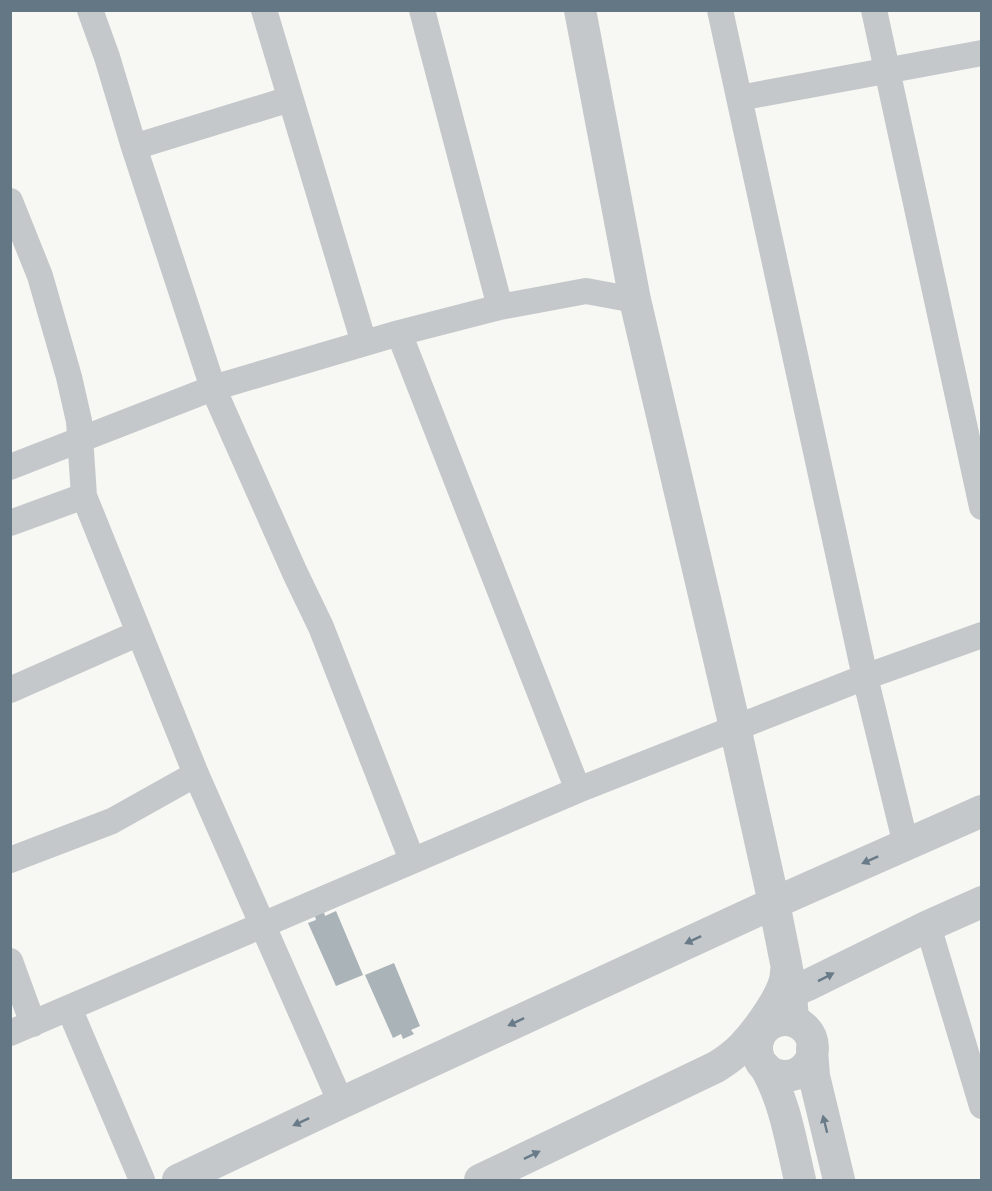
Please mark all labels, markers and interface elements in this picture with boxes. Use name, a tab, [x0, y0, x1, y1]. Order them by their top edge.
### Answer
one-way arrow	[862, 856, 879, 865]
one-way arrow	[684, 936, 701, 945]
one-way arrow	[817, 972, 834, 981]
one-way arrow	[507, 1018, 524, 1027]
one-way arrow	[820, 1114, 830, 1133]
one-way arrow	[292, 1118, 309, 1127]
one-way arrow	[524, 1151, 541, 1160]

